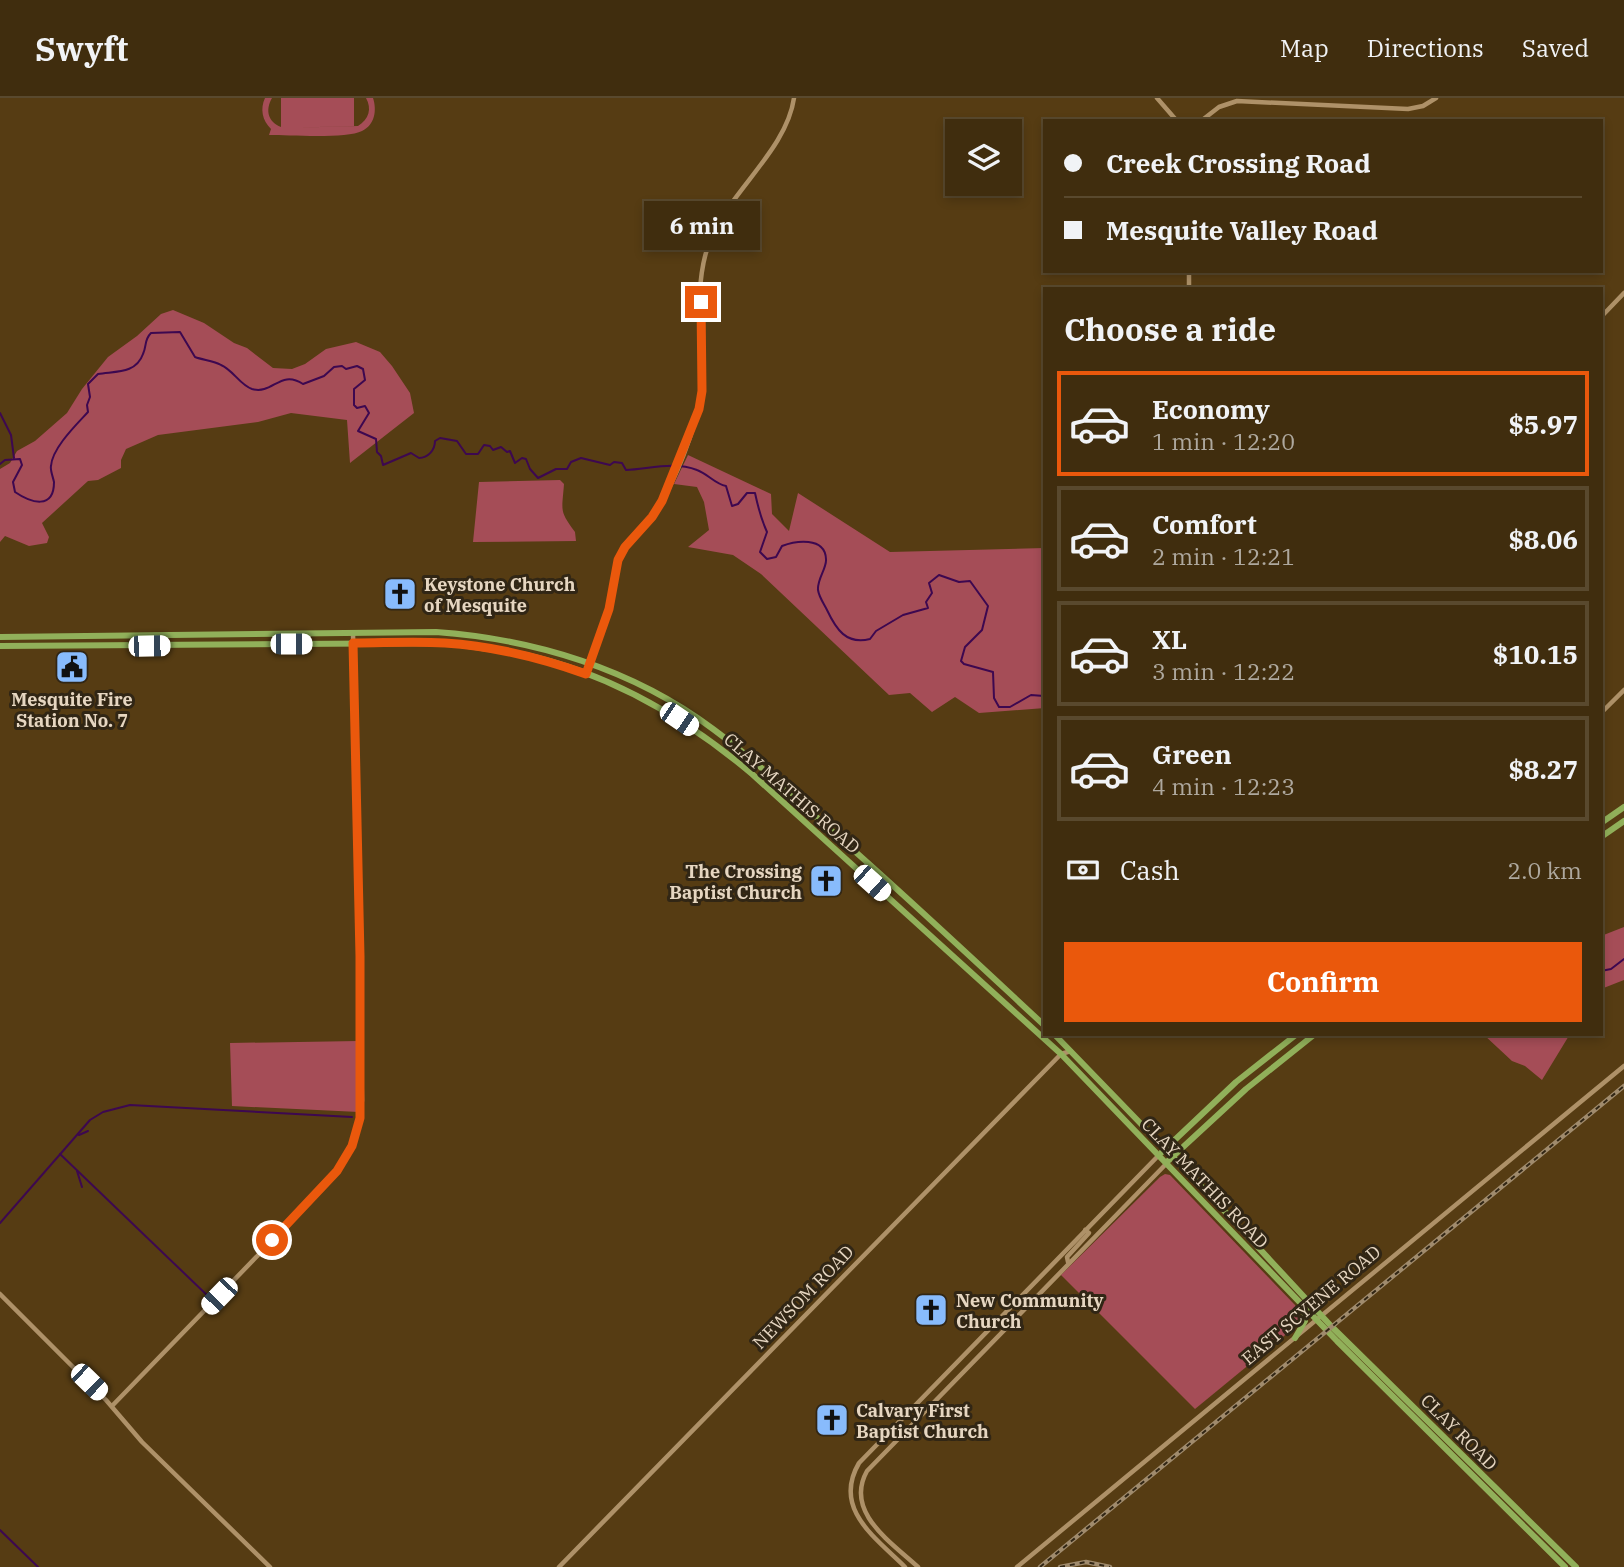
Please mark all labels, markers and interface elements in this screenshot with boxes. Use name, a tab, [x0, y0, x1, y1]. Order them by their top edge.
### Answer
text: Swyft	[35, 27, 128, 70]
text: Map	[1280, 32, 1329, 64]
text: Directions	[1367, 32, 1484, 64]
text: Saved	[1522, 32, 1589, 64]
map controls	[945, 119, 1022, 196]
button: layers	[945, 119, 1022, 196]
text: Creek Crossing Road	[1106, 146, 1371, 180]
callout: 6 min	[643, 200, 759, 250]
text: 6 min	[670, 210, 734, 240]
text: Mesquite Valley Road	[1106, 213, 1378, 247]
route end	[685, 286, 717, 318]
text: Choose a ride	[1064, 308, 1276, 350]
icon: car	[1068, 392, 1131, 455]
text: Economy	[1152, 392, 1270, 426]
text: $5.97	[1508, 407, 1578, 441]
text: 1 min · 12:20	[1152, 426, 1295, 456]
icon: car	[1068, 507, 1131, 570]
text: Comfort	[1152, 507, 1257, 541]
text: $8.06	[1508, 522, 1578, 556]
text: 2 min · 12:21	[1152, 541, 1295, 571]
place label: Keystone Church of Mesquite	[424, 573, 576, 617]
church icon: Keystone Church of Mesquite	[381, 575, 419, 613]
icon: car	[1068, 622, 1131, 685]
text: XL	[1152, 622, 1187, 656]
car	[271, 634, 313, 655]
car	[128, 635, 171, 657]
text: $10.15	[1493, 637, 1578, 671]
public building icon: Mesquite Fire Station No. 7	[53, 648, 91, 686]
text: 3 min · 12:22	[1152, 656, 1295, 686]
place label: Mesquite Fire Station No. 7	[11, 688, 133, 732]
car	[656, 699, 703, 739]
street label: CLAY MATHIS ROAD	[719, 728, 865, 858]
icon: car	[1068, 737, 1131, 800]
text: Green	[1152, 737, 1232, 771]
text: $8.27	[1508, 752, 1578, 786]
text: 4 min · 12:23	[1152, 771, 1295, 801]
icon: cash	[1064, 851, 1102, 889]
text: Cash	[1120, 853, 1180, 887]
text: 2.0 km	[1508, 855, 1582, 885]
place label: The Crossing Baptist Church	[669, 860, 803, 904]
car	[850, 861, 895, 905]
church icon: The Crossing Baptist Church	[807, 862, 845, 900]
button: Confirm	[1064, 942, 1582, 1022]
street label: CLAY MATHIS ROAD	[1137, 1113, 1273, 1253]
route start	[256, 1224, 288, 1256]
street label: NEWSOM ROAD	[748, 1240, 858, 1354]
street label: EAST SCYENE ROAD	[1237, 1240, 1385, 1370]
car	[197, 1274, 242, 1318]
place label: New Community Church	[956, 1289, 1104, 1333]
church icon: New Community Church	[912, 1291, 950, 1329]
car	[67, 1360, 112, 1404]
street label: CLAY ROAD	[1416, 1389, 1502, 1475]
place label: Calvary First Baptist Church	[856, 1399, 989, 1443]
church icon: Calvary First Baptist Church	[813, 1401, 851, 1439]

